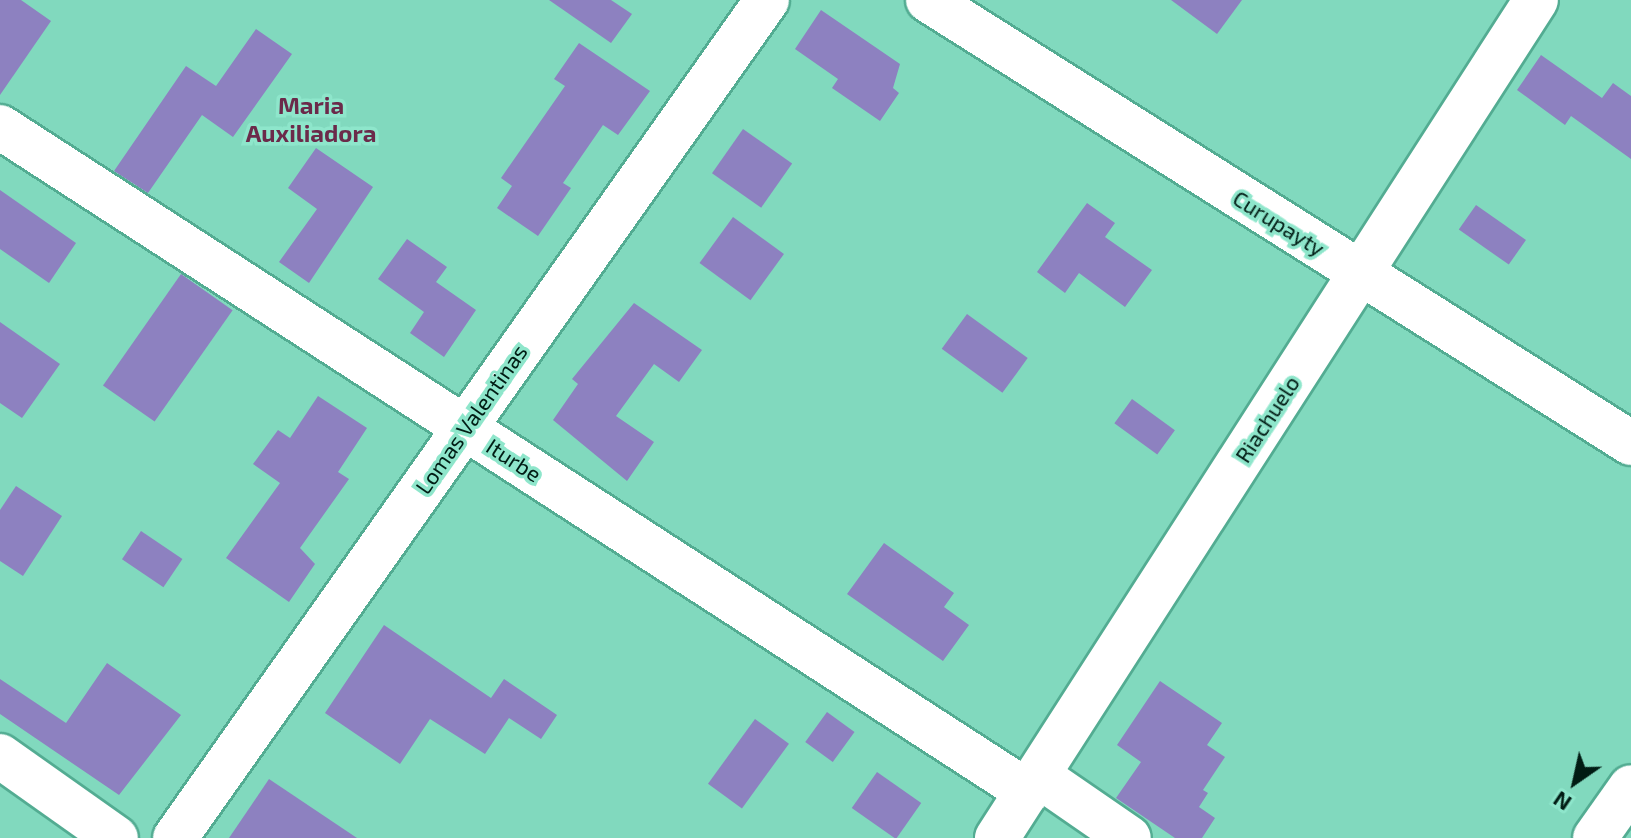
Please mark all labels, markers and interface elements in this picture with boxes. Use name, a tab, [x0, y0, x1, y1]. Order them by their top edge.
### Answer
district label: Maria Auxiliadora	[246, 91, 376, 147]
street label: Curupayty	[1228, 185, 1330, 261]
street label: Lomas Valentinas	[409, 339, 533, 499]
street label: Riachuelo	[1229, 371, 1305, 467]
street label: Iturbe	[482, 433, 546, 487]
north arrow	[1535, 742, 1615, 822]
text: N	[1548, 787, 1575, 817]

